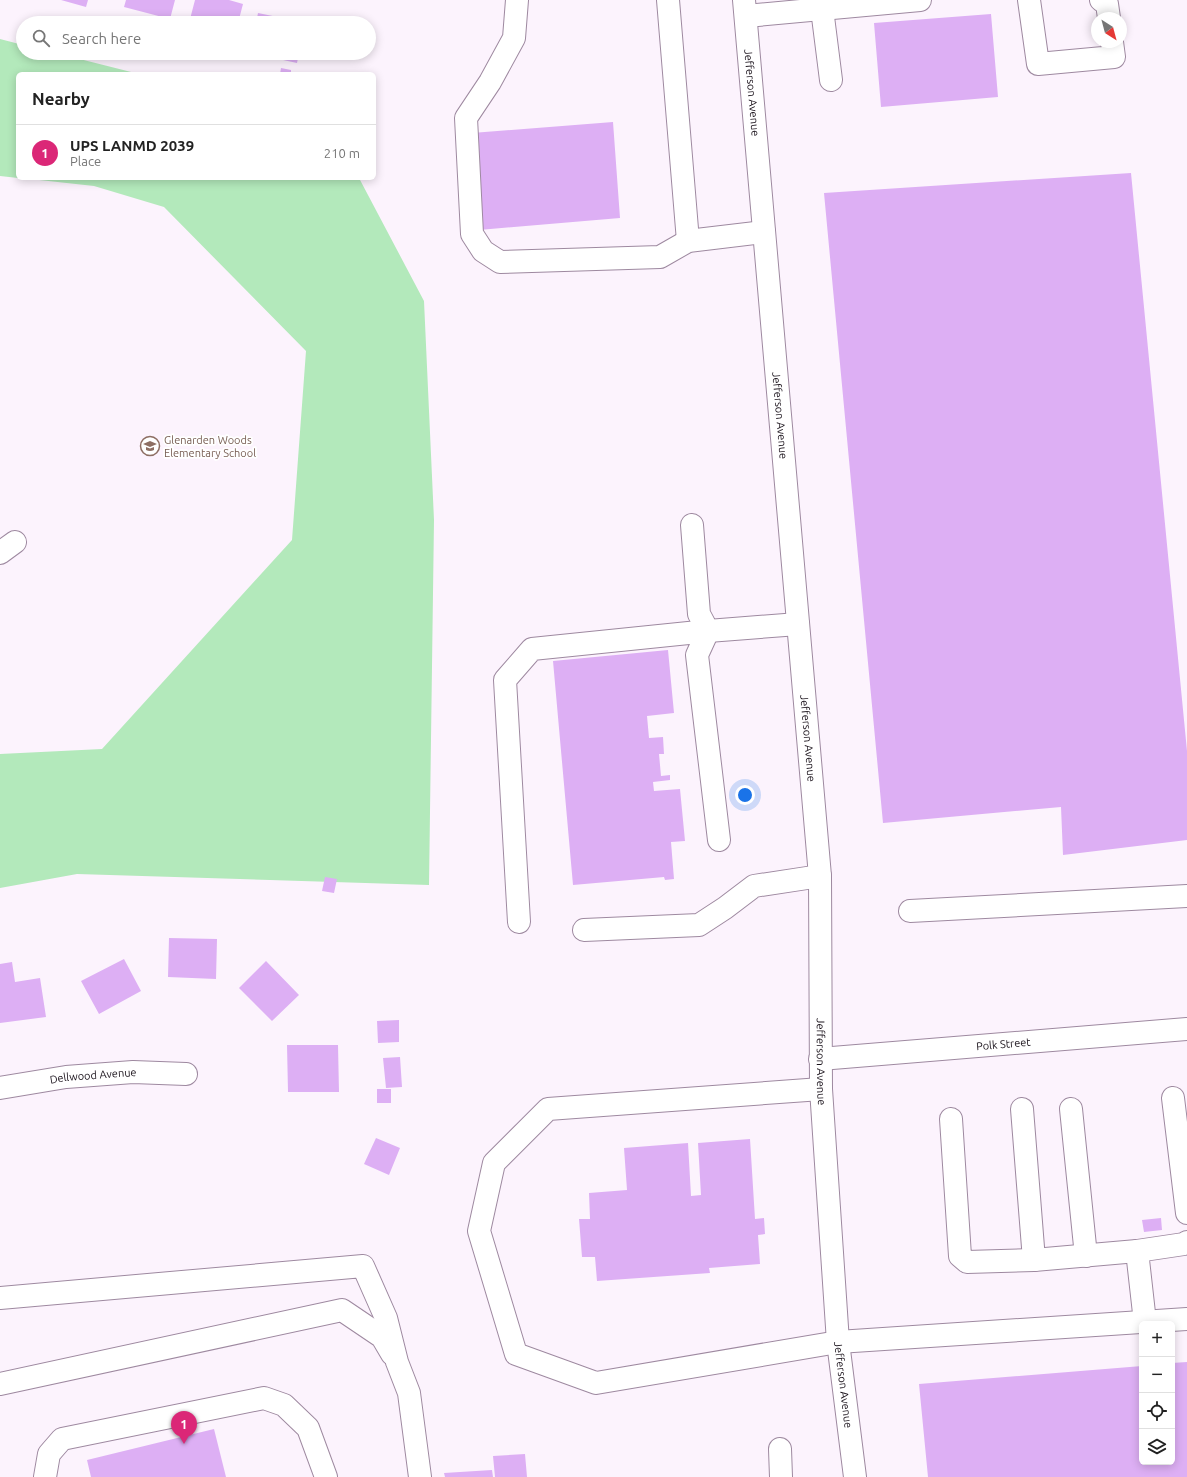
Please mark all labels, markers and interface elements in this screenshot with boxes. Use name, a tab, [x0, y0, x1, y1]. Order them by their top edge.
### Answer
north arrow	[1091, 12, 1127, 48]
search box	[16, 16, 376, 60]
icon: search	[30, 27, 52, 49]
text: Search here	[62, 30, 141, 47]
street label: Jefferson Avenue	[742, 49, 762, 137]
text: Nearby	[32, 89, 90, 108]
text: UPS LANMD 2039	[70, 137, 194, 154]
text: 1	[41, 146, 49, 160]
text: 210 m	[324, 146, 360, 160]
text: Place	[70, 154, 101, 168]
street label: Jefferson Avenue	[770, 371, 790, 459]
place label: Glenarden Woods Elementary School	[164, 434, 256, 459]
school or university icon: Glenarden Woods Elementary School	[139, 435, 161, 457]
street label: Jefferson Avenue	[798, 694, 818, 782]
your location	[735, 785, 755, 805]
street label: Jefferson Avenue	[815, 1018, 828, 1106]
street label: Polk Street	[976, 1036, 1032, 1052]
street label: Dellwood Avenue	[49, 1066, 137, 1086]
map controls	[1139, 1321, 1175, 1465]
button: +	[1139, 1321, 1175, 1357]
street label: Jefferson Avenue	[832, 1341, 855, 1429]
button: −	[1139, 1357, 1175, 1393]
button: locate	[1139, 1393, 1175, 1429]
pin: 1	[171, 1411, 197, 1444]
button: layers	[1139, 1429, 1175, 1465]

